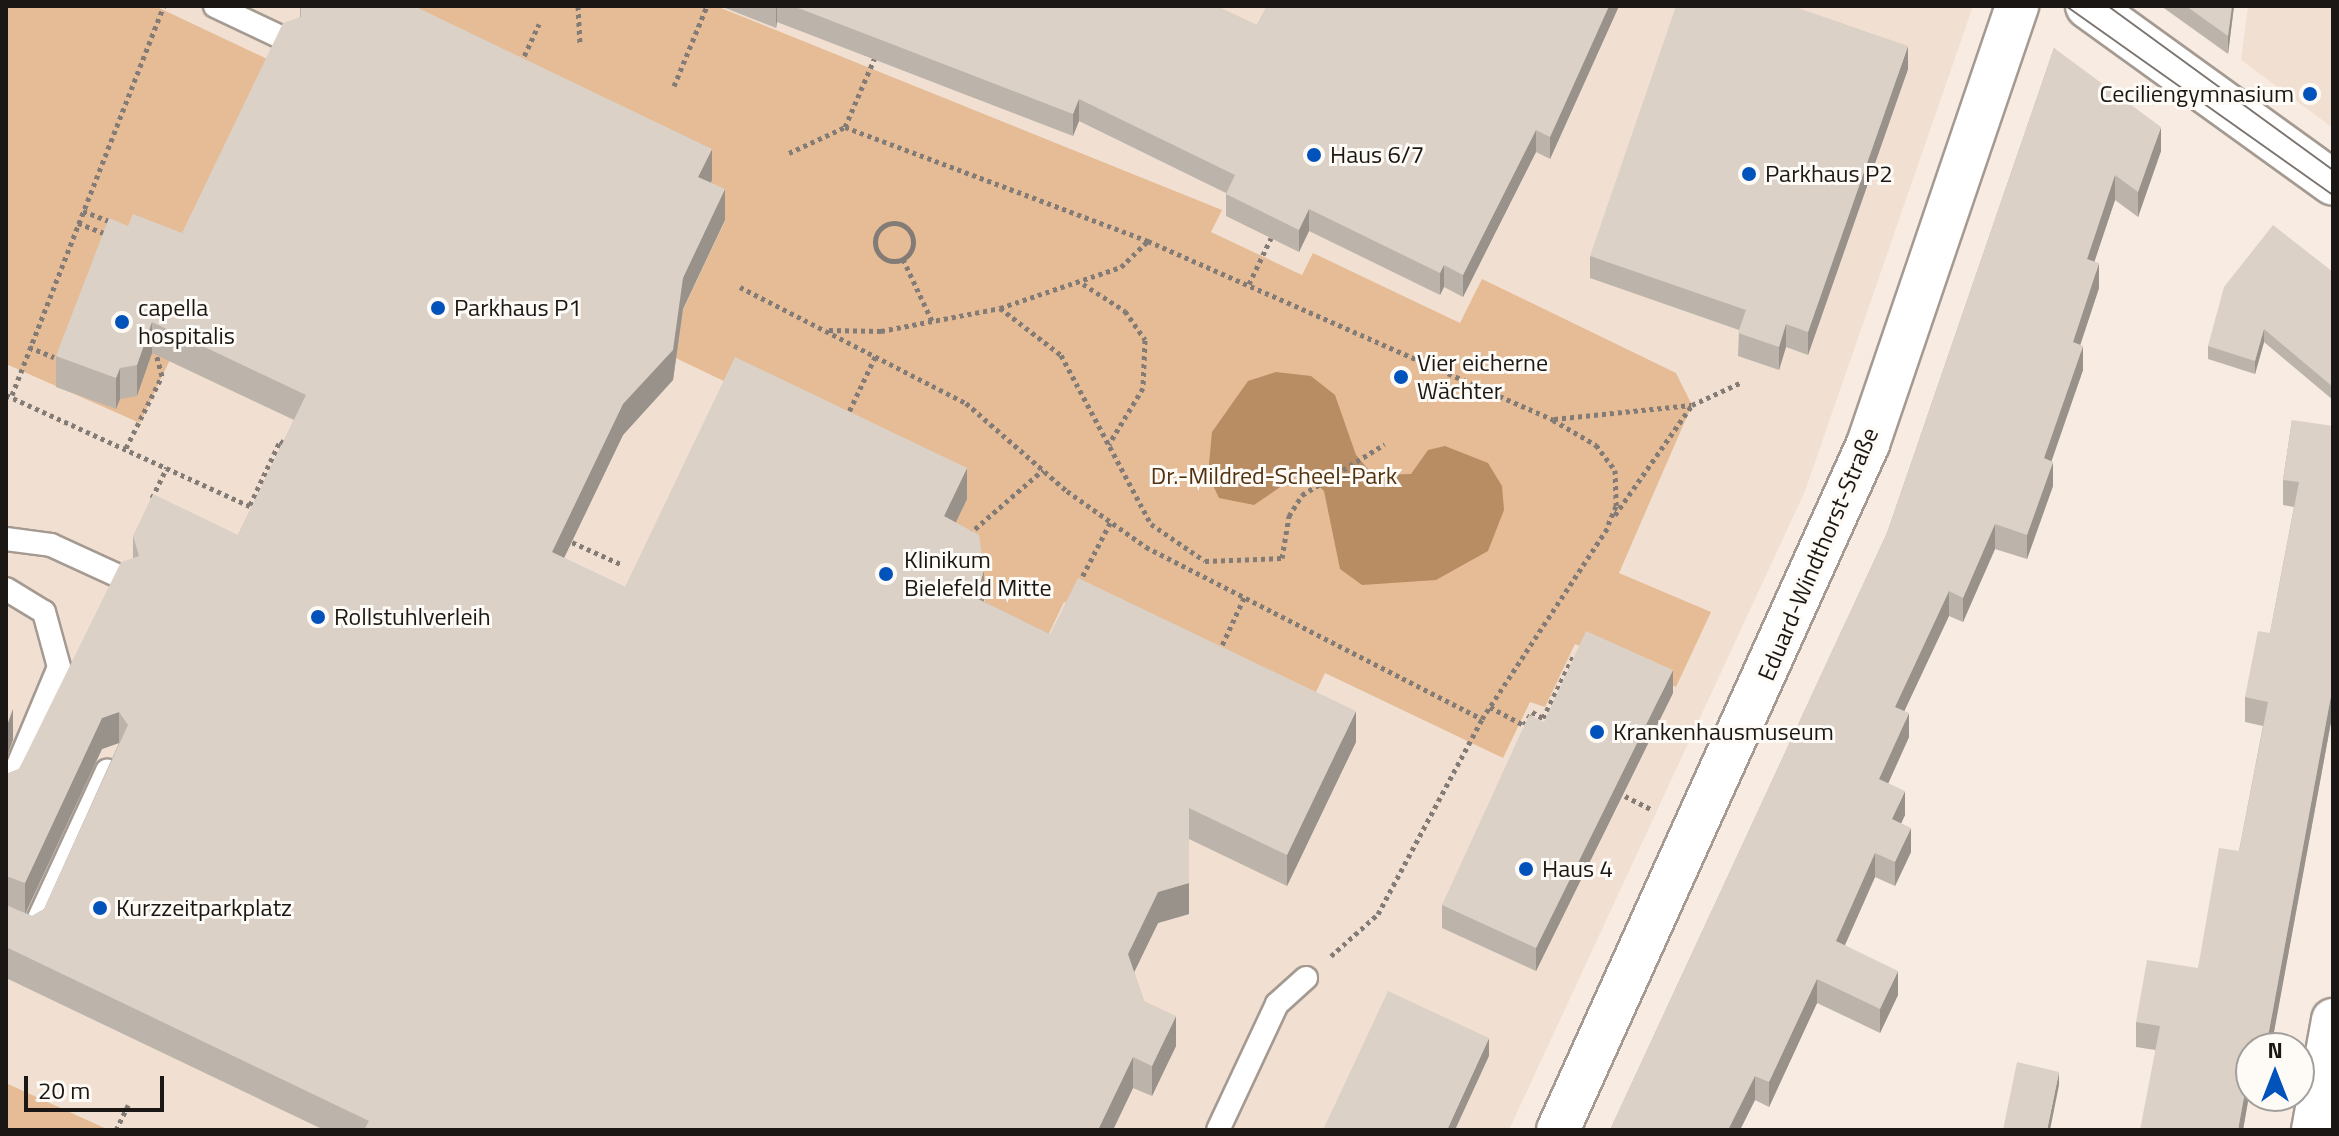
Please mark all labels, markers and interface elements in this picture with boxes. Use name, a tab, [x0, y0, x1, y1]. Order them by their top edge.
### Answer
place label: Ceciliengymnasium	[2099, 80, 2294, 108]
marker: Ceciliengymnasium	[2301, 85, 2319, 103]
place label: Haus 6/7	[1330, 141, 1424, 169]
marker: Haus 6/7	[1305, 146, 1323, 164]
place label: Parkhaus P2	[1765, 160, 1893, 188]
marker: Parkhaus P2	[1740, 165, 1758, 183]
place label: capella hospitalis	[138, 294, 235, 350]
place label: Parkhaus P1	[454, 294, 582, 322]
marker: Parkhaus P1	[429, 299, 447, 317]
marker: capella hospitalis	[113, 313, 131, 331]
place label: Vier eicherne Wächter	[1417, 349, 1548, 405]
marker: Vier eicherne Wächter	[1392, 368, 1410, 386]
street label: Eduard-Windthorst-Straße	[1752, 423, 1884, 685]
park label: Dr.-Mildred-Scheel-Park	[1151, 462, 1397, 490]
place label: Klinikum Bielefeld Mitte	[904, 546, 1052, 602]
marker: Klinikum Bielefeld Mitte	[875, 563, 897, 585]
place label: Rollstuhlverleih	[334, 603, 491, 631]
marker: Rollstuhlverleih	[309, 608, 327, 626]
place label: Krankenhausmuseum	[1613, 718, 1834, 746]
marker: Krankenhausmuseum	[1588, 723, 1606, 741]
place label: Haus 4	[1542, 855, 1613, 883]
marker: Haus 4	[1517, 860, 1535, 878]
place label: Kurzzeitparkplatz	[116, 894, 292, 922]
marker: Kurzzeitparkplatz	[91, 899, 109, 917]
north arrow	[2235, 1032, 2315, 1112]
text: N	[2267, 1033, 2283, 1067]
scale bar	[28, 1060, 168, 1110]
text: 20 m	[38, 1072, 90, 1108]

